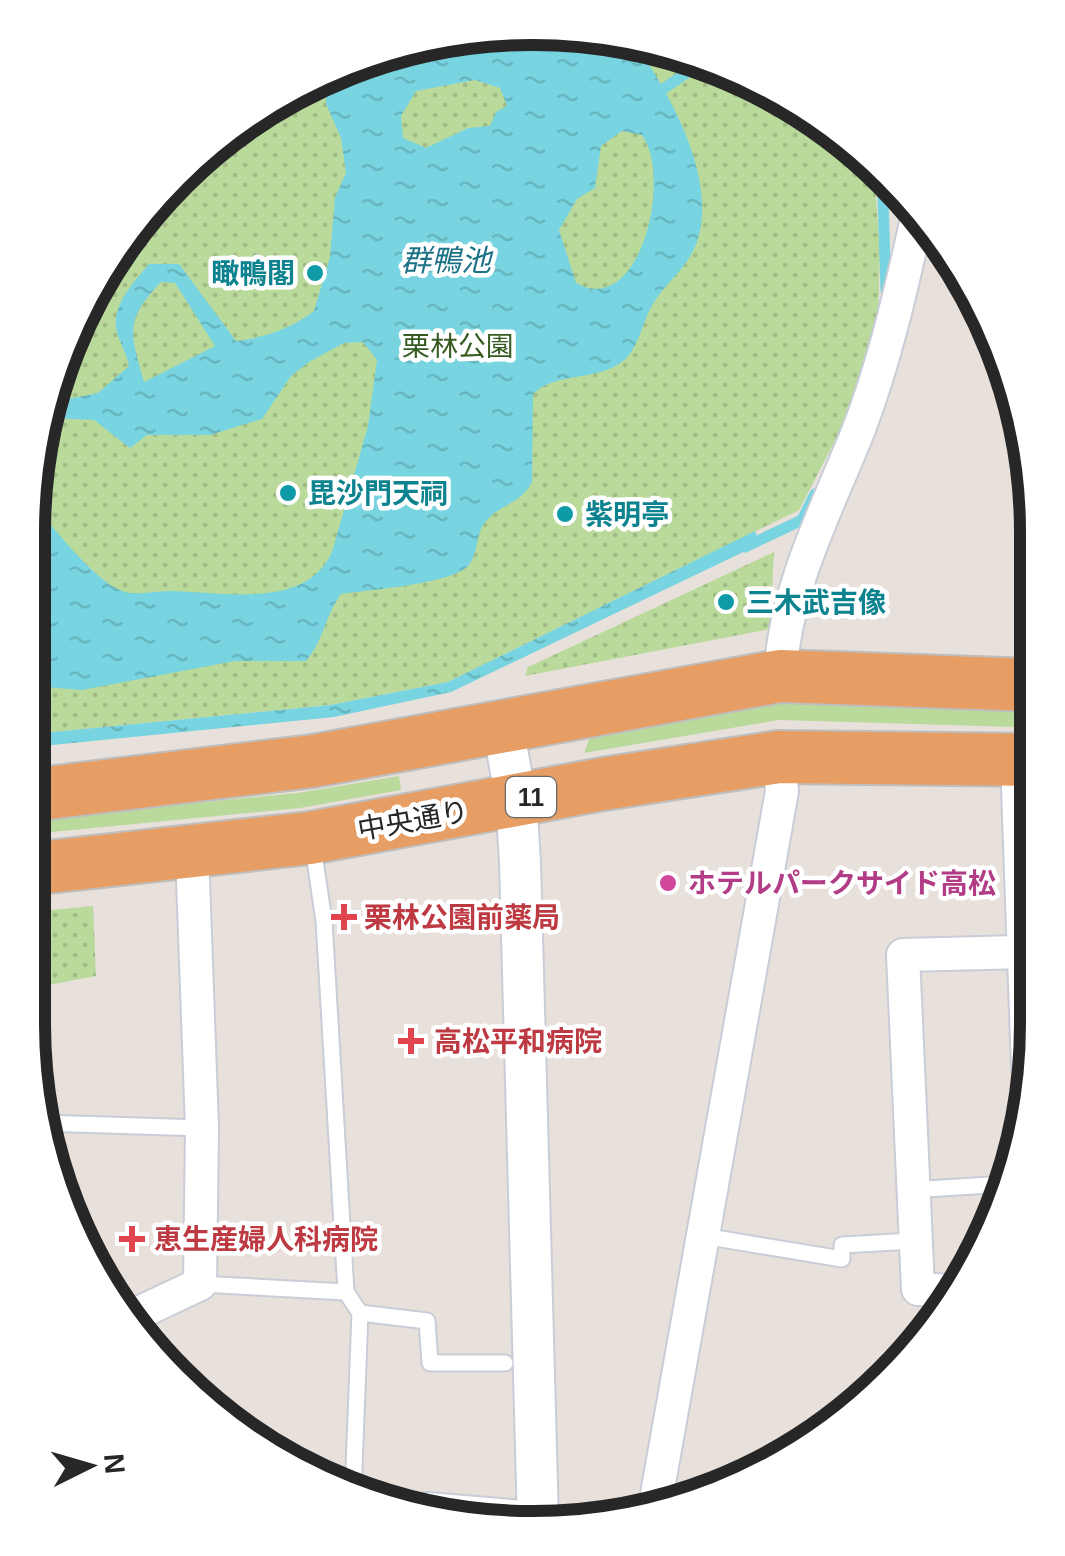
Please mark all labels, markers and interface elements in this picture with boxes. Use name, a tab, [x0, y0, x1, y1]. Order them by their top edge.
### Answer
water label: 群鴨池	[401, 244, 494, 277]
place label: 瞰鴨閣	[211, 258, 295, 289]
marker: 瞰鴨閣	[304, 262, 326, 284]
park label: 栗林公園	[402, 331, 514, 362]
place label: 毘沙門天祠	[308, 478, 448, 509]
marker: 毘沙門天祠	[277, 482, 299, 504]
place label: 紫明亭	[585, 499, 669, 530]
marker: 紫明亭	[554, 503, 576, 525]
place label: 三木武吉像	[746, 587, 886, 618]
marker: 三木武吉像	[715, 591, 737, 613]
road number: 11	[506, 777, 556, 817]
street label: 中央通り	[355, 796, 471, 845]
place label: ホテルパークサイド高松	[688, 868, 996, 899]
marker: ホテルパークサイド高松	[657, 872, 679, 894]
place label: 栗林公園前薬局	[364, 902, 560, 933]
marker: 栗林公園前薬局	[333, 906, 355, 928]
place label: 高松平和病院	[434, 1026, 602, 1057]
marker: 高松平和病院	[398, 1028, 424, 1054]
place label: 恵生産婦人科病院	[154, 1224, 378, 1255]
marker: 恵生産婦人科病院	[119, 1226, 145, 1252]
north arrow	[40, 1416, 140, 1516]
text: N	[98, 1452, 131, 1475]

